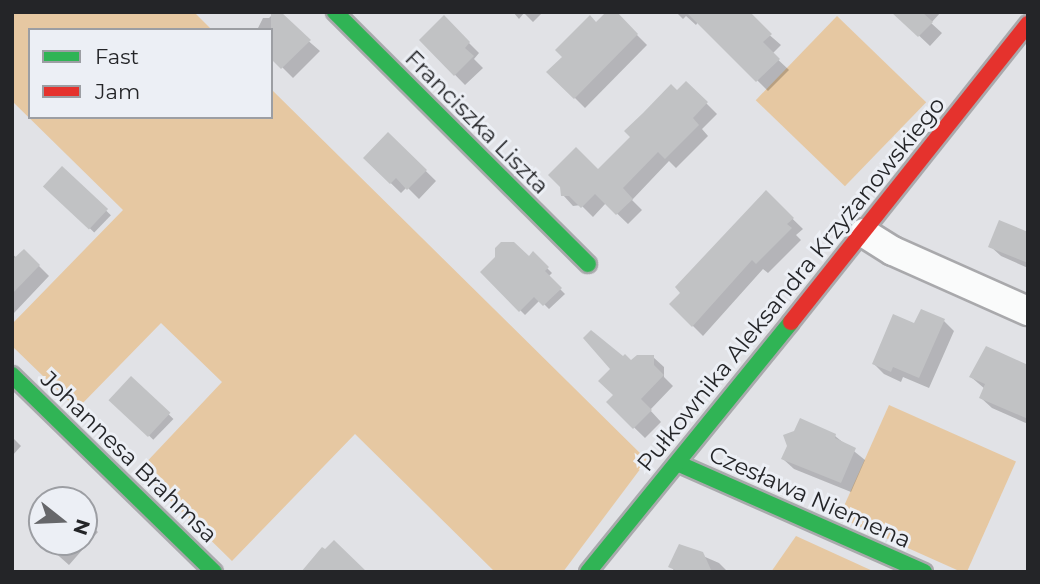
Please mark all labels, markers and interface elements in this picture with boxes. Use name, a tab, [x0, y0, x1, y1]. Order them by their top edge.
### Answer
legend	[28, 28, 273, 119]
text: Fast	[95, 44, 139, 69]
street label: Franciszka Liszta	[399, 44, 555, 200]
text: Jam	[95, 79, 140, 104]
street label: Pułkownika Aleksandra Krzyżanowskiego	[631, 91, 951, 477]
street label: Johannesa Brahmsa	[35, 366, 223, 548]
street label: Czesława Niemena	[705, 440, 915, 554]
north arrow	[28, 486, 98, 556]
text: N	[68, 516, 95, 538]

